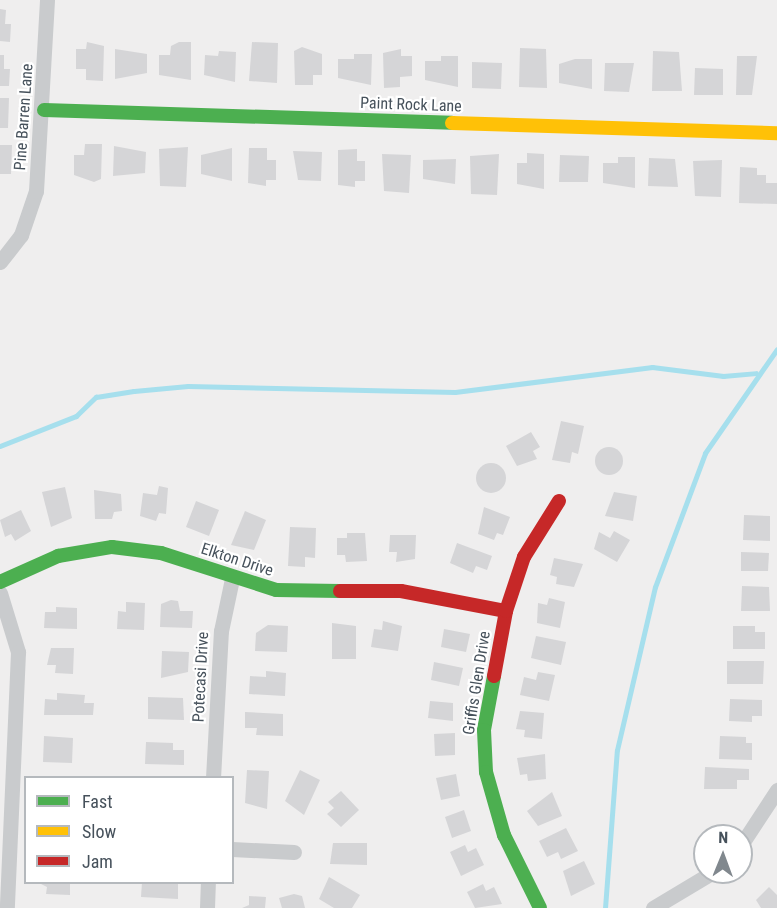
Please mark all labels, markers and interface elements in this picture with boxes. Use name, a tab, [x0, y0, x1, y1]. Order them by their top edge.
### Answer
street label: Pine Barren Lane	[11, 63, 37, 171]
street label: Paint Rock Lane	[360, 94, 462, 116]
street label: Elkton Drive	[198, 539, 276, 581]
street label: Griffis Glen Drive	[459, 630, 495, 736]
street label: Potecasi Drive	[189, 631, 213, 723]
legend	[24, 776, 234, 884]
text: Fast	[82, 791, 113, 812]
text: Slow	[82, 821, 116, 842]
north arrow	[693, 824, 753, 884]
text: N	[718, 828, 728, 847]
text: Jam	[82, 851, 113, 872]

